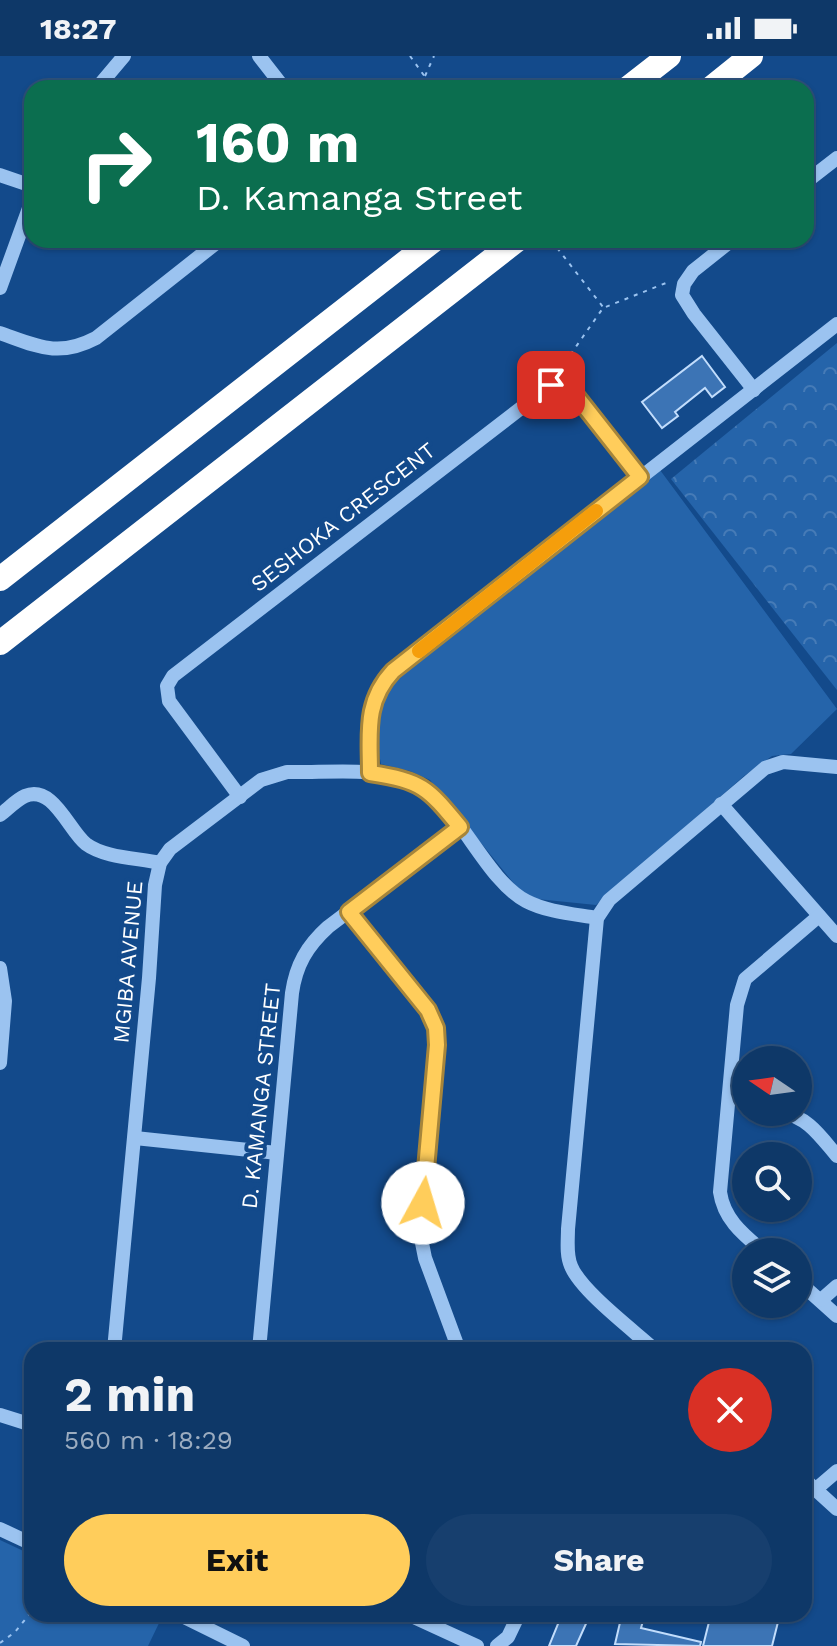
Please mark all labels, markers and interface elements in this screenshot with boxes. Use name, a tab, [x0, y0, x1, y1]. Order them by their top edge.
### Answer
text: 18:27	[40, 11, 116, 46]
text: 160 m	[196, 110, 359, 176]
icon: right	[64, 112, 168, 216]
text: D. Kamanga Street	[196, 177, 522, 219]
pin	[517, 351, 585, 419]
icon: arrive	[529, 363, 573, 407]
street label: SESHOKA CRESCENT	[246, 437, 440, 597]
street label: MGIBA AVENUE	[108, 880, 148, 1044]
street label: D. KAMANGA STREET	[237, 982, 285, 1210]
north arrow	[732, 1046, 812, 1126]
map controls	[732, 1046, 812, 1318]
button: search	[732, 1142, 812, 1222]
position arrow	[381, 1161, 465, 1245]
button: layers	[732, 1238, 812, 1318]
text: 2 min	[64, 1366, 195, 1423]
button: close	[688, 1368, 772, 1452]
text: 560 m · 18:29	[64, 1425, 233, 1455]
button: Exit	[64, 1514, 410, 1606]
button: Share	[426, 1514, 772, 1606]

